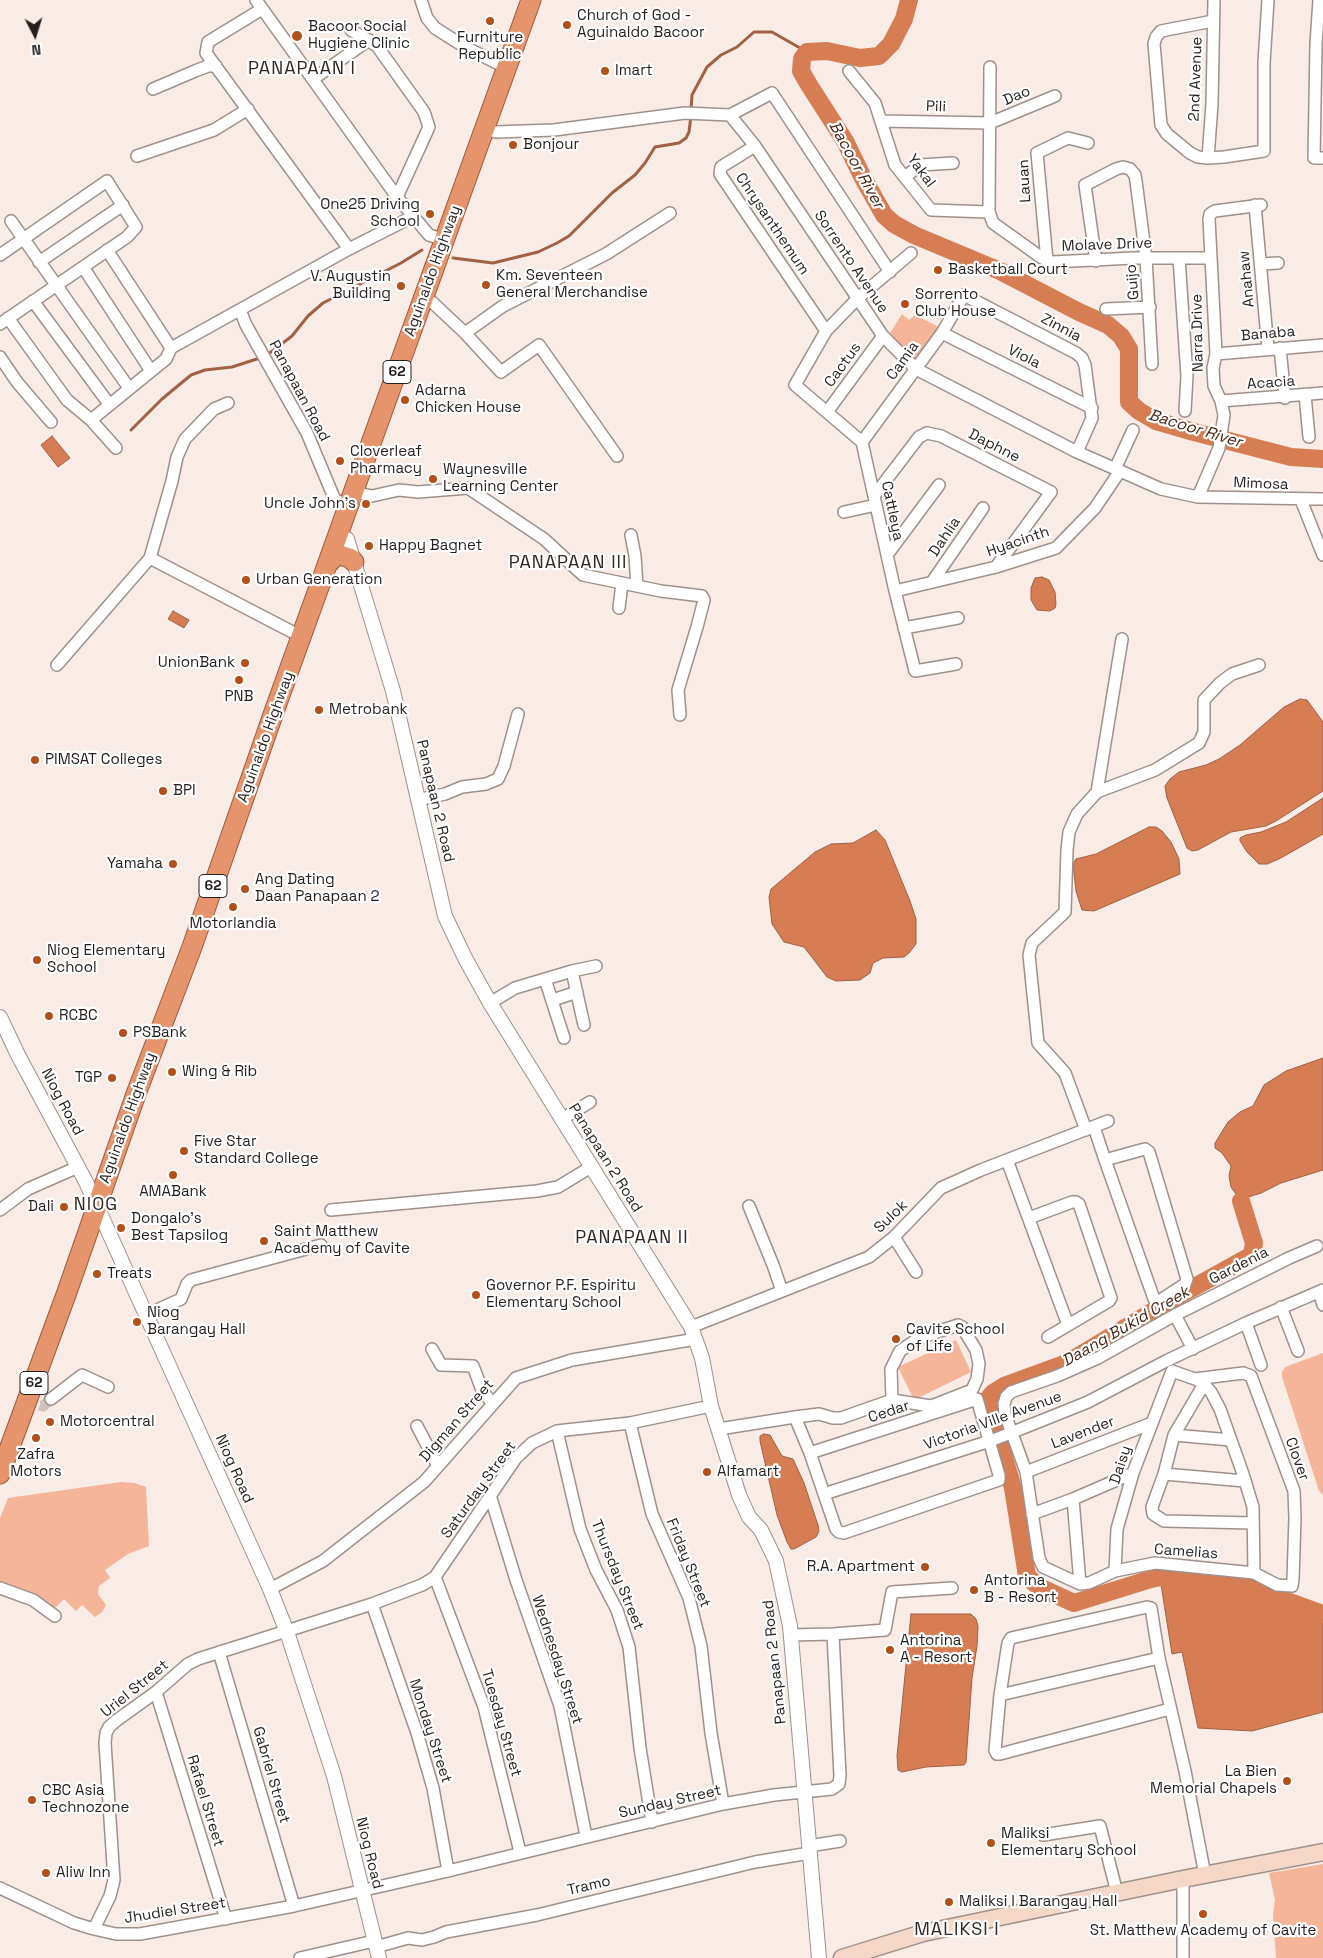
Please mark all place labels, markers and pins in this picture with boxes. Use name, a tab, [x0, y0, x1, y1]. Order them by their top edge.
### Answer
place label: Church of God - Aguinaldo Bacoor	[577, 7, 705, 42]
marker: Furniture Republic	[484, 15, 496, 27]
place label: Bacoor Social Hygiene Clinic	[308, 18, 410, 53]
marker: Church of God - Aguinaldo Bacoor	[561, 19, 573, 31]
marker: Bacoor Social Hygiene Clinic	[290, 29, 304, 43]
place label: Furniture Republic	[457, 29, 523, 64]
place label: Imart	[615, 62, 653, 80]
marker: Imart	[599, 65, 611, 77]
place label: Bonjour	[523, 136, 579, 154]
marker: Bonjour	[507, 139, 519, 151]
place label: One25 Driving School	[320, 196, 420, 231]
marker: One25 Driving School	[424, 208, 436, 220]
place label: Basketball Court	[948, 261, 1068, 279]
marker: Basketball Court	[932, 264, 944, 276]
place label: Km. Seventeen General Merchandise	[496, 267, 648, 302]
place label: V. Augustin Building	[310, 268, 391, 303]
marker: Km. Seventeen General Merchandise	[480, 279, 492, 291]
marker: V. Augustin Building	[395, 280, 407, 292]
place label: Sorrento Club House	[915, 286, 996, 321]
marker: Sorrento Club House	[899, 298, 911, 310]
place label: Adarna Chicken House	[415, 382, 521, 417]
marker: Adarna Chicken House	[399, 394, 411, 406]
place label: Cloverleaf Pharmacy	[350, 443, 422, 478]
marker: Cloverleaf Pharmacy	[334, 455, 346, 467]
place label: Waynesville Learning Center	[443, 461, 559, 496]
marker: Waynesville Learning Center	[427, 473, 439, 485]
place label: Uncle John's	[264, 495, 356, 513]
marker: Uncle John's	[360, 498, 372, 510]
place label: Happy Bagnet	[379, 537, 482, 555]
marker: Happy Bagnet	[363, 540, 375, 552]
place label: Urban Generation	[256, 571, 382, 589]
marker: Urban Generation	[240, 574, 252, 586]
place label: UnionBank	[158, 654, 235, 672]
marker: UnionBank	[239, 657, 251, 669]
marker: PNB	[233, 674, 245, 686]
place label: PNB	[225, 688, 253, 706]
place label: Metrobank	[329, 701, 408, 719]
marker: Metrobank	[313, 704, 325, 716]
place label: PIMSAT Colleges	[45, 751, 162, 769]
marker: PIMSAT Colleges	[29, 754, 41, 766]
place label: BPI	[173, 782, 196, 800]
marker: BPI	[157, 785, 169, 797]
place label: Yamaha	[107, 855, 163, 873]
marker: Yamaha	[167, 858, 179, 870]
place label: Ang Dating Daan Panapaan 2	[255, 871, 380, 906]
marker: Ang Dating Daan Panapaan 2	[239, 883, 251, 895]
marker: Motorlandia	[227, 901, 239, 913]
place label: Motorlandia	[190, 915, 276, 933]
place label: Niog Elementary School	[47, 942, 165, 977]
marker: Niog Elementary School	[31, 954, 43, 966]
place label: RCBC	[59, 1007, 98, 1025]
marker: RCBC	[43, 1010, 55, 1022]
place label: PSBank	[133, 1024, 187, 1042]
marker: PSBank	[117, 1027, 129, 1039]
place label: Wing & Rib	[182, 1063, 257, 1081]
marker: Wing & Rib	[166, 1066, 178, 1078]
place label: TGP	[75, 1069, 102, 1087]
marker: TGP	[106, 1072, 118, 1084]
place label: Five Star Standard College	[194, 1133, 319, 1168]
marker: Five Star Standard College	[178, 1145, 190, 1157]
marker: AMABank	[167, 1169, 179, 1181]
place label: AMABank	[139, 1183, 207, 1201]
place label: Dali	[28, 1198, 54, 1216]
marker: Dali	[58, 1201, 70, 1213]
place label: Dongalo's Best Tapsilog	[131, 1210, 228, 1245]
marker: Dongalo's Best Tapsilog	[115, 1222, 127, 1234]
place label: Saint Matthew Academy of Cavite	[274, 1223, 410, 1258]
marker: Saint Matthew Academy of Cavite	[258, 1235, 270, 1247]
place label: Treats	[107, 1265, 152, 1283]
marker: Treats	[91, 1268, 103, 1280]
place label: Governor P.F. Espiritu Elementary School	[486, 1277, 636, 1312]
marker: Governor P.F. Espiritu Elementary School	[470, 1289, 482, 1301]
place label: Niog Barangay Hall	[147, 1304, 246, 1339]
marker: Niog Barangay Hall	[131, 1316, 143, 1328]
place label: Cavite School of Life	[906, 1321, 1005, 1356]
marker: Cavite School of Life	[890, 1333, 902, 1345]
place label: Motorcentral	[60, 1413, 155, 1431]
marker: Motorcentral	[44, 1416, 56, 1428]
marker: Zafra Motors	[30, 1432, 42, 1444]
place label: Zafra Motors	[10, 1446, 62, 1481]
place label: Alfamart	[717, 1463, 779, 1481]
marker: Alfamart	[701, 1466, 713, 1478]
place label: R.A. Apartment	[807, 1558, 915, 1576]
marker: R.A. Apartment	[919, 1561, 931, 1573]
place label: Antorina B - Resort	[984, 1572, 1057, 1607]
marker: Antorina B - Resort	[968, 1584, 980, 1596]
place label: Antorina A - Resort	[900, 1632, 972, 1667]
marker: Antorina A - Resort	[884, 1644, 896, 1656]
place label: La Bien Memorial Chapels	[1150, 1763, 1277, 1798]
marker: La Bien Memorial Chapels	[1281, 1775, 1293, 1787]
place label: CBC Asia Technozone	[42, 1782, 129, 1817]
marker: CBC Asia Technozone	[26, 1794, 38, 1806]
place label: Maliksi Elementary School	[1001, 1825, 1137, 1860]
marker: Maliksi Elementary School	[985, 1837, 997, 1849]
place label: Aliw Inn	[56, 1864, 111, 1882]
marker: Aliw Inn	[40, 1867, 52, 1879]
place label: Maliksi I Barangay Hall	[959, 1893, 1117, 1911]
marker: Maliksi I Barangay Hall	[943, 1896, 955, 1908]
marker: St. Matthew Academy of Cavite	[1197, 1908, 1209, 1920]
place label: St. Matthew Academy of Cavite	[1090, 1922, 1316, 1940]

